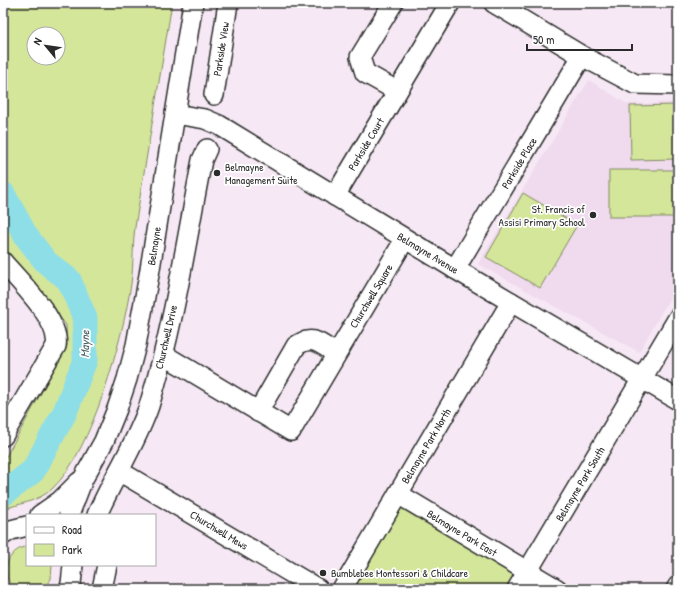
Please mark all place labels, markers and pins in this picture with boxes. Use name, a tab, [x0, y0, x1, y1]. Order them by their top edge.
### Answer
place label: Belmayne Management Suite	[225, 160, 298, 187]
marker: Belmayne Management Suite	[212, 168, 222, 178]
place label: St. Francis of Assisi Primary School	[499, 202, 585, 229]
marker: St. Francis of Assisi Primary School	[588, 210, 598, 220]
place label: Bumblebee Montessori & Childcare	[331, 566, 469, 580]
marker: Bumblebee Montessori & Childcare	[318, 568, 328, 578]

